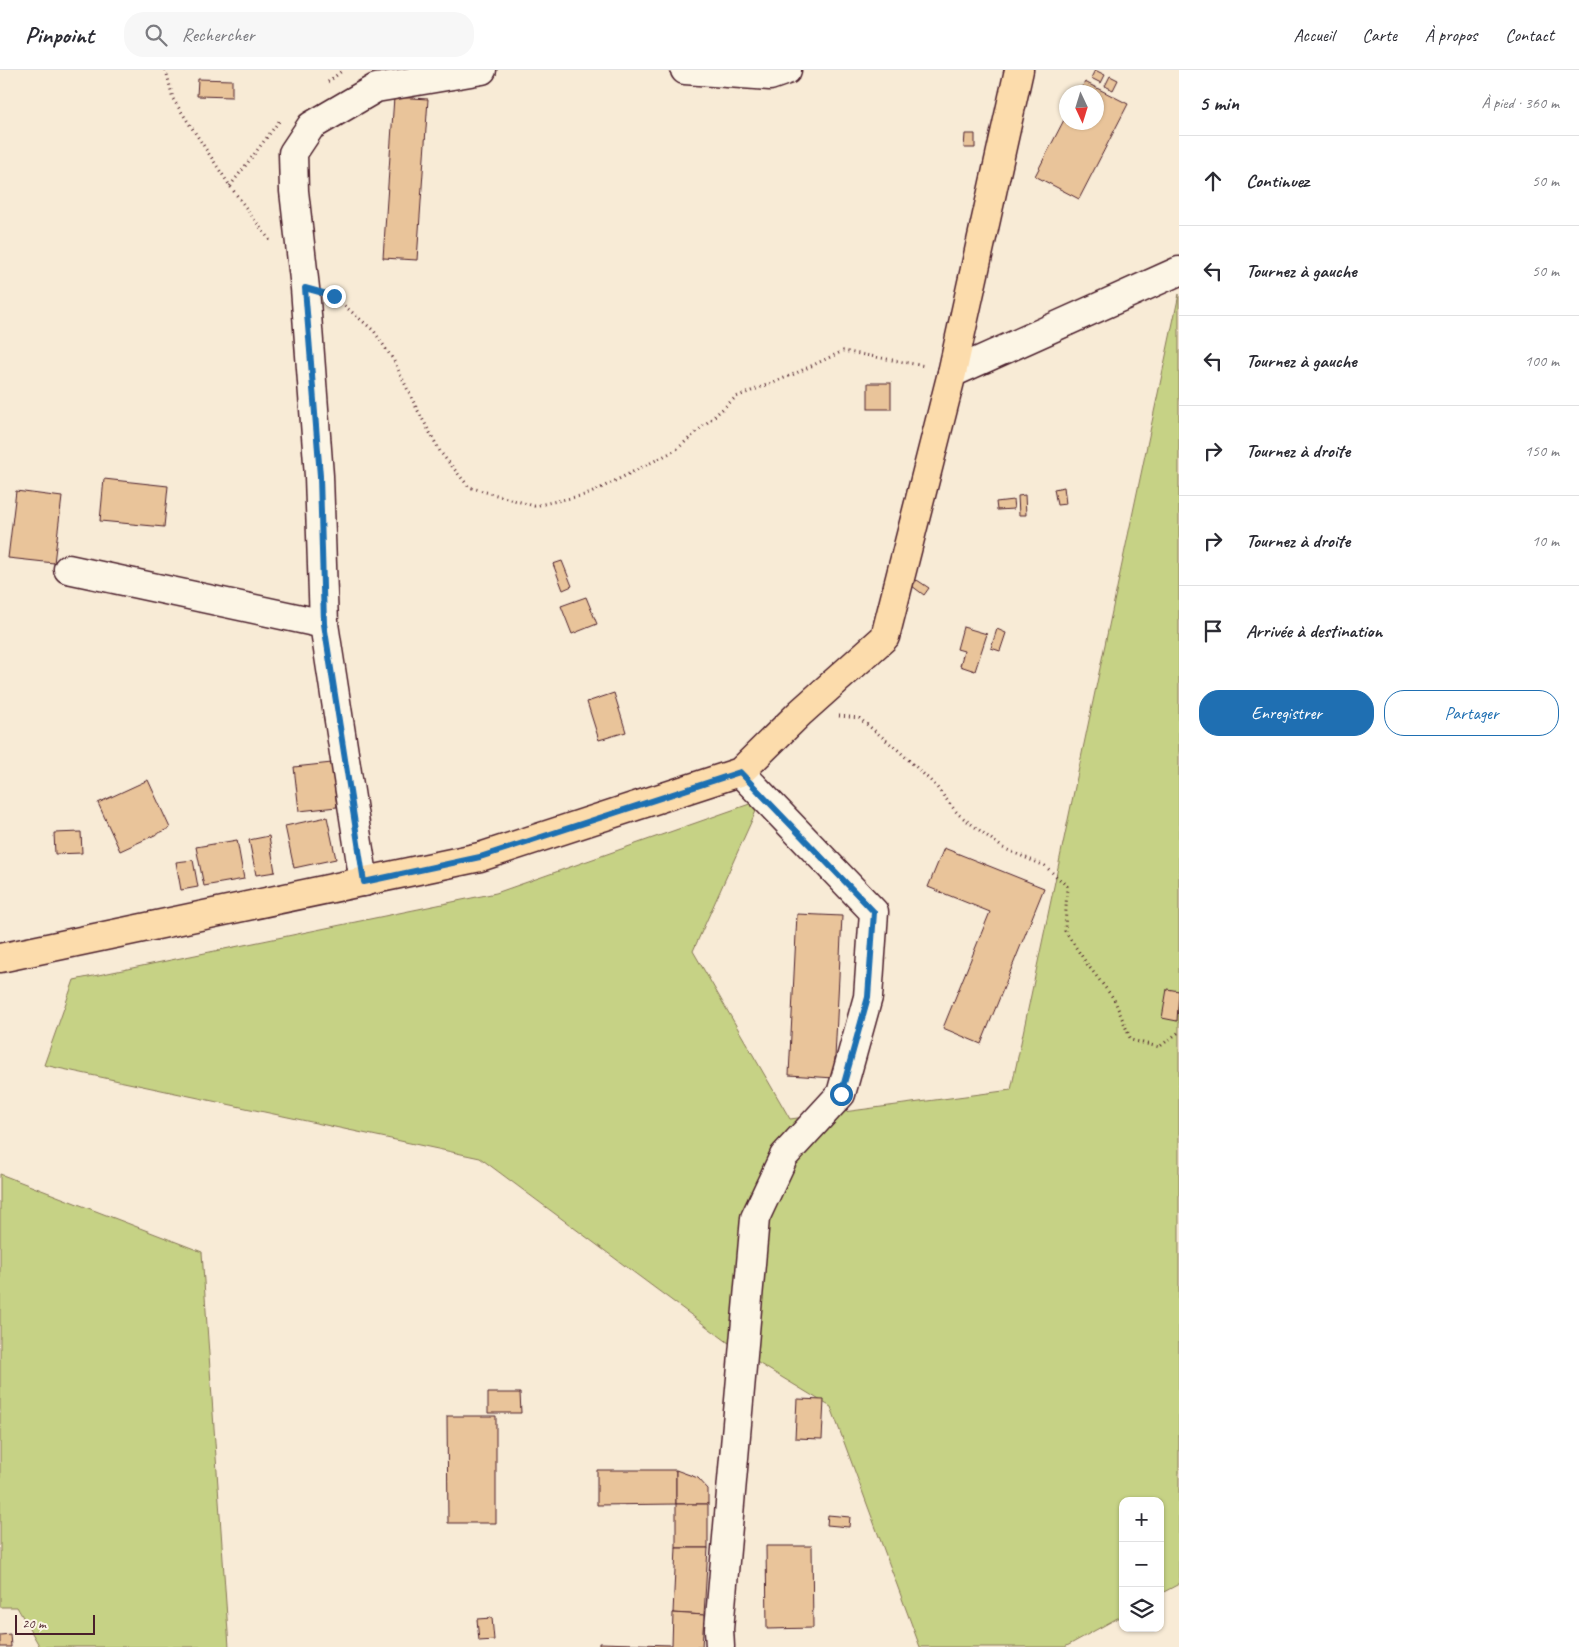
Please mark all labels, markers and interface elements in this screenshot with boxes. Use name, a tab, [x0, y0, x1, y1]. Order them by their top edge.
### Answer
search box	[124, 12, 474, 57]
text: Pinpoint	[25, 20, 94, 50]
icon: search	[142, 21, 170, 49]
text: Rechercher	[182, 23, 255, 47]
text: Accueil	[1294, 24, 1334, 46]
text: Carte	[1362, 24, 1397, 46]
text: À propos	[1425, 24, 1477, 46]
text: Contact	[1505, 24, 1554, 46]
north arrow	[1059, 85, 1104, 130]
text: 5 min	[1199, 90, 1239, 116]
text: À pied · 360 m	[1481, 93, 1559, 113]
icon: ahead	[1199, 167, 1227, 195]
text: Continuez	[1246, 169, 1309, 193]
text: 50 m	[1532, 171, 1559, 191]
icon: left	[1199, 257, 1227, 285]
text: Tournez à gauche	[1246, 259, 1357, 283]
text: 50 m	[1532, 261, 1559, 281]
route end	[323, 285, 346, 308]
icon: left	[1199, 347, 1227, 375]
text: Tournez à gauche	[1246, 349, 1357, 373]
text: 100 m	[1525, 351, 1559, 371]
icon: right	[1199, 437, 1227, 465]
text: Tournez à droite	[1246, 439, 1350, 463]
text: 150 m	[1525, 441, 1559, 461]
icon: right	[1199, 527, 1227, 555]
text: Tournez à droite	[1246, 529, 1350, 553]
text: 10 m	[1532, 531, 1559, 551]
icon: arrive	[1199, 617, 1227, 645]
text: Arrivée à destination	[1246, 619, 1382, 643]
button: Enregistrer	[1199, 690, 1374, 736]
button: Partager	[1384, 690, 1559, 736]
route start	[830, 1083, 853, 1106]
map controls	[1119, 1497, 1164, 1632]
button: +	[1119, 1497, 1164, 1542]
button: −	[1119, 1542, 1164, 1587]
button: layers	[1119, 1587, 1164, 1632]
scale bar	[15, 1612, 95, 1635]
text: 20 m	[22, 1615, 46, 1632]

